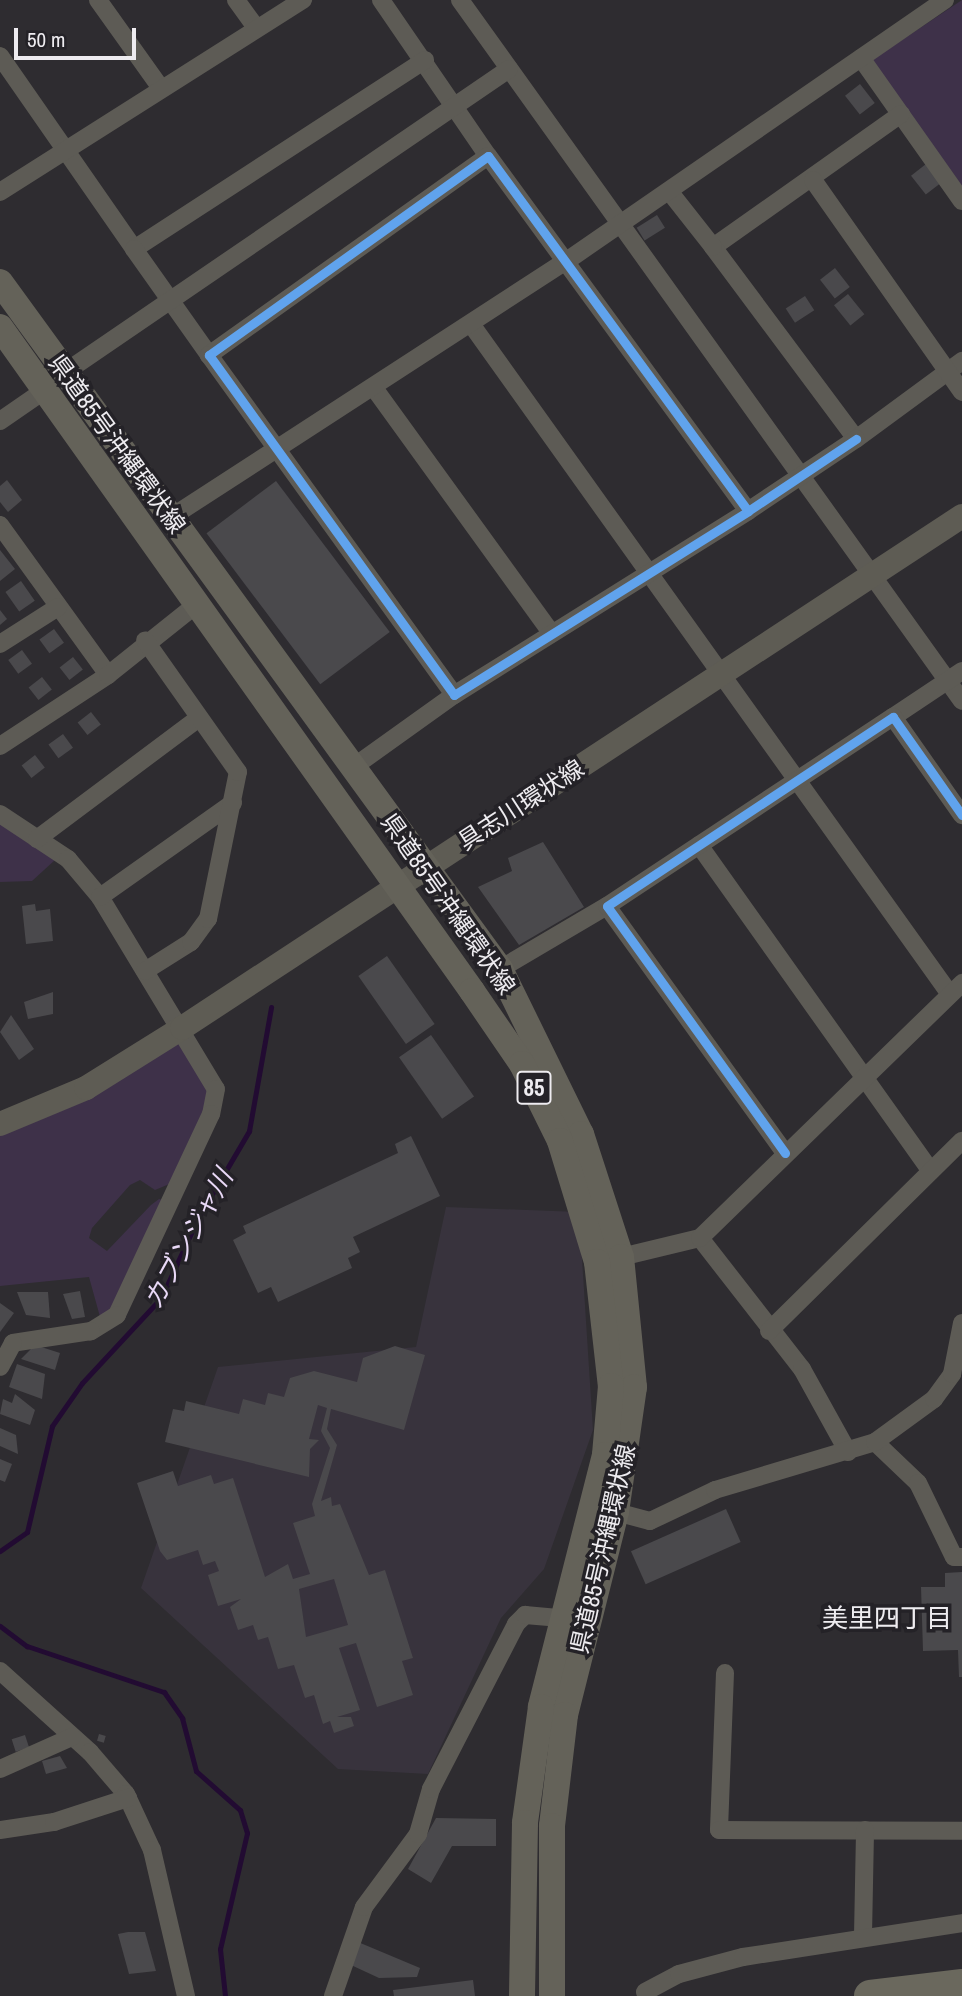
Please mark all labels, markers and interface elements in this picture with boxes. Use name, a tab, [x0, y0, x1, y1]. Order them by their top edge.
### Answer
scale bar	[18, 14, 140, 58]
text: 50 m	[27, 25, 65, 54]
street label: 県道85号沖縄環状線	[42, 349, 192, 539]
street label: 具志川環状線	[453, 754, 589, 856]
street label: 県道85号沖縄環状線	[375, 808, 521, 1000]
road number: 85	[516, 1068, 552, 1107]
water label: カブンジャ川	[137, 1163, 239, 1315]
street label: 県道85号沖縄環状線	[565, 1442, 641, 1656]
district label: 美里四丁目	[822, 1602, 952, 1634]

